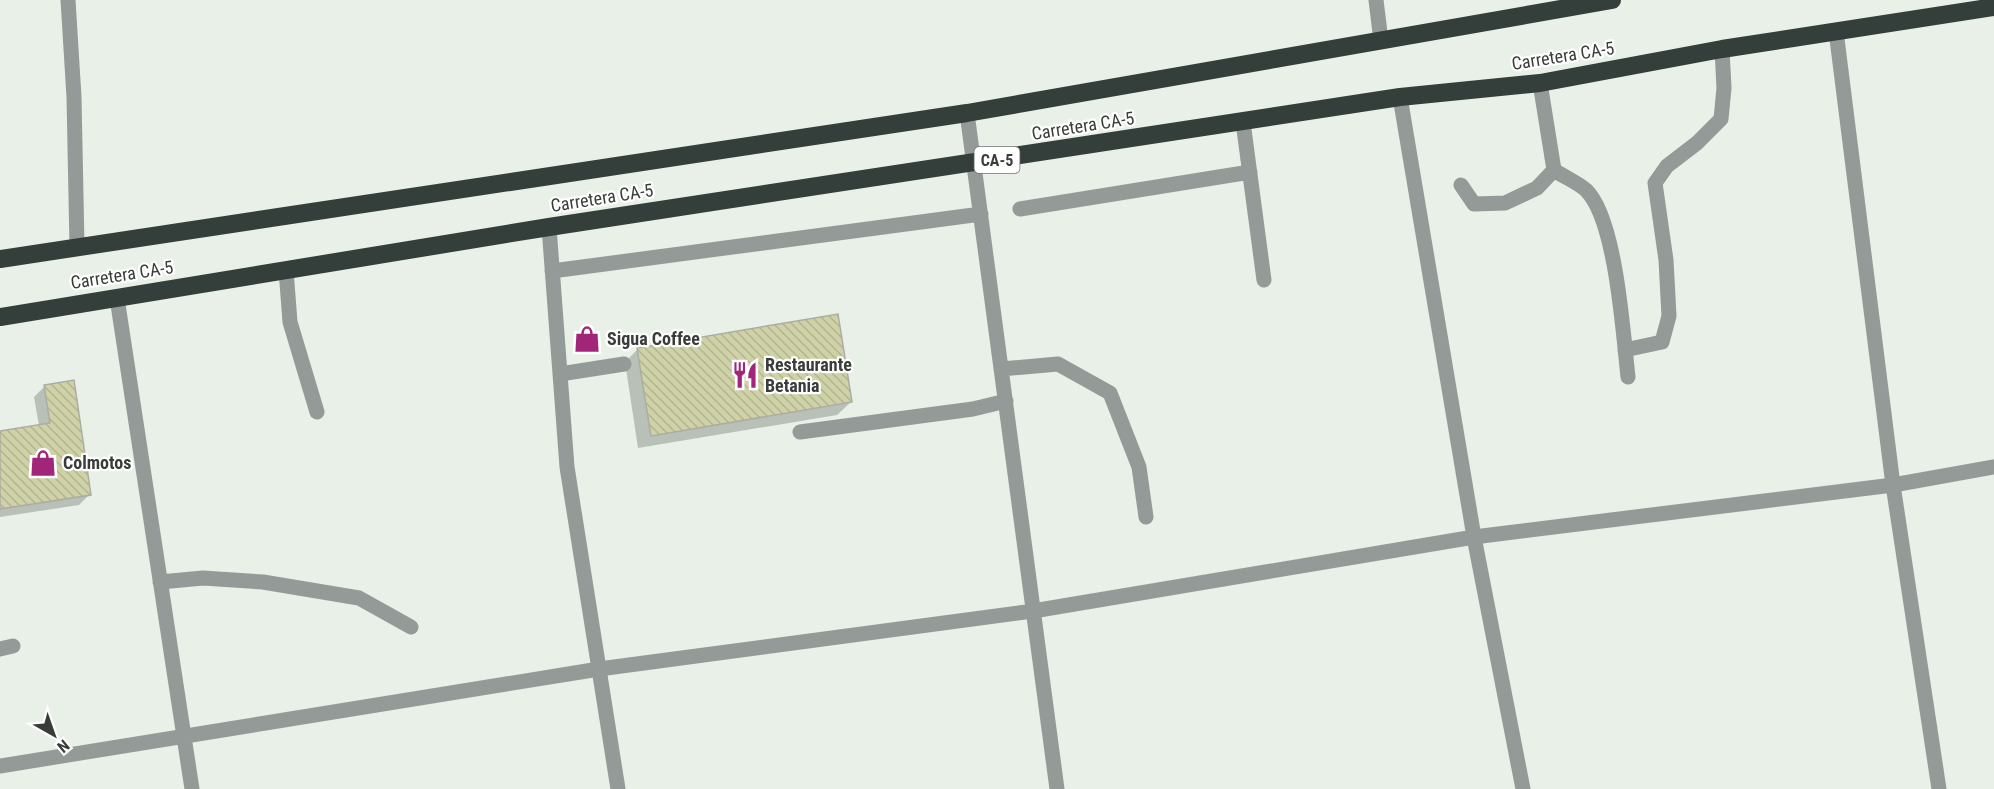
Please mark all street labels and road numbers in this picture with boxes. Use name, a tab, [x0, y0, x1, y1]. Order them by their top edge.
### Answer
street label: Carretera CA-5	[1510, 37, 1616, 74]
street label: Carretera CA-5	[1030, 107, 1136, 144]
road number: CA-5	[974, 147, 1020, 173]
street label: Carretera CA-5	[549, 179, 655, 216]
street label: Carretera CA-5	[69, 256, 175, 293]

